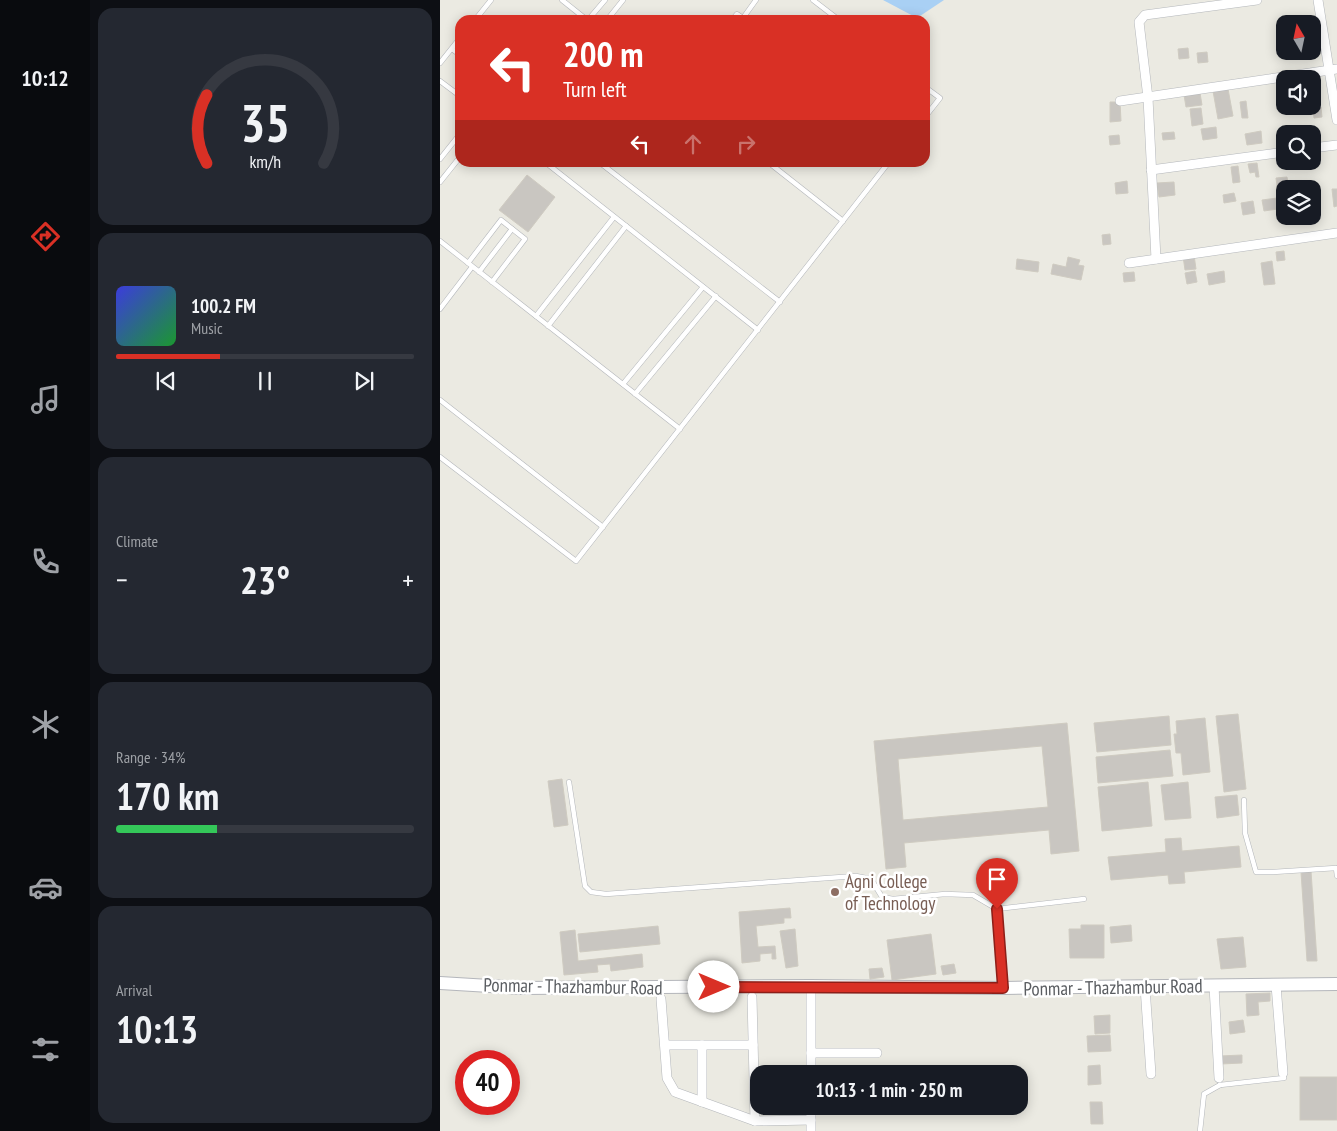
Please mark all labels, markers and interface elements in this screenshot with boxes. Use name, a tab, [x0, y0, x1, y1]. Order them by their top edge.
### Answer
north arrow	[1276, 15, 1321, 60]
map controls	[1276, 15, 1321, 225]
text: 200 m	[563, 31, 644, 77]
icon: left	[480, 35, 545, 100]
text: 10:12	[21, 64, 69, 92]
button: sound	[1276, 70, 1321, 115]
text: Turn left	[563, 75, 627, 103]
text: 35	[240, 89, 290, 156]
button: search	[1276, 125, 1321, 170]
icon: left	[626, 130, 654, 158]
icon: ahead	[679, 130, 707, 158]
icon: right	[732, 130, 760, 158]
text: km/h	[249, 150, 281, 173]
button: layers	[1276, 180, 1321, 225]
icon: directions	[28, 219, 63, 254]
text: 100.2 FM	[191, 294, 256, 318]
text: Music	[191, 318, 223, 338]
icon: previous	[152, 367, 180, 395]
icon: pause	[251, 367, 279, 395]
icon: next	[350, 367, 378, 395]
icon: music	[28, 382, 63, 417]
text: Climate	[116, 531, 158, 551]
icon: phone	[28, 544, 63, 579]
text: 23°	[240, 555, 290, 604]
text: −	[116, 561, 128, 598]
text: +	[402, 561, 414, 598]
icon: climate	[28, 707, 63, 742]
text: Range · 34%	[116, 747, 185, 767]
text: 170 km	[116, 771, 219, 820]
pin	[976, 858, 1018, 909]
icon: arrive	[983, 865, 1011, 893]
place label: Agni College of Technology	[845, 869, 936, 915]
icon: car	[28, 870, 63, 905]
marker: Agni College of Technology	[829, 886, 841, 898]
position arrow	[687, 960, 739, 1012]
street label: Ponmar - Thazhambur Road	[483, 972, 663, 1000]
street label: Ponmar - Thazhambur Road	[1023, 973, 1203, 1001]
text: Arrival	[116, 980, 152, 1000]
text: 10:13	[116, 1004, 198, 1053]
icon: filters	[28, 1032, 63, 1067]
speed limit sign: 40	[455, 1050, 520, 1115]
text: 10:13 · 1 min · 250 m	[816, 1078, 962, 1102]

